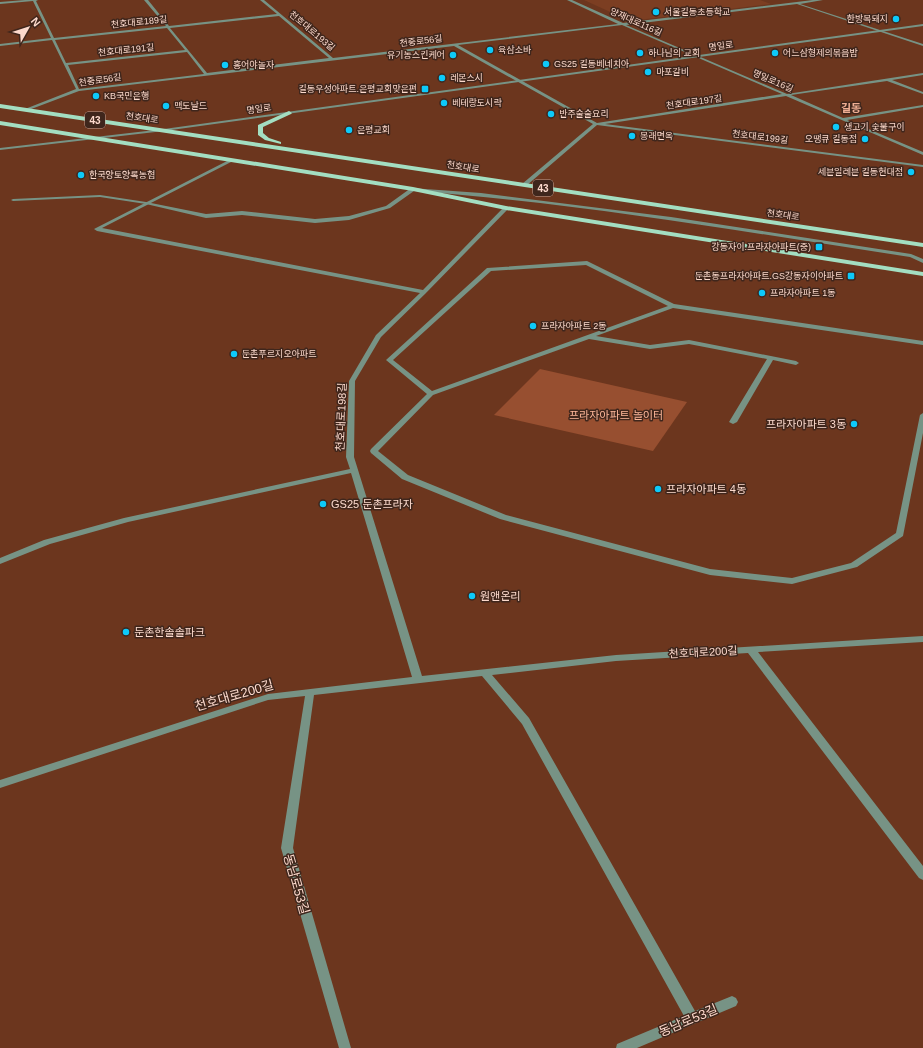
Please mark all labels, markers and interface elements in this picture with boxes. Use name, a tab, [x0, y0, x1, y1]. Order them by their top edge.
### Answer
street label: 양재대로116길	[609, 6, 663, 38]
place label: 서울길동초등학교	[664, 6, 730, 17]
marker: 서울길동초등학교	[651, 7, 661, 17]
north arrow	[8, 8, 48, 48]
street label: 천호대로193길	[287, 8, 337, 53]
street label: 천호대로189길	[110, 13, 168, 30]
place label: 한방복돼지	[847, 14, 888, 24]
marker: 한방복돼지	[891, 14, 901, 24]
text: N	[29, 15, 43, 29]
street label: 천중로56길	[399, 32, 443, 49]
street label: 명일로	[708, 39, 734, 53]
street label: 천호대로191길	[97, 41, 155, 58]
marker: 육삼소바	[485, 45, 495, 55]
place label: 육삼소바	[498, 45, 532, 55]
marker: 하나님의 교회	[635, 48, 645, 58]
place label: 하나님의 교회	[648, 48, 700, 58]
marker: 어느삼형제의볶음밥	[770, 48, 780, 58]
place label: 어느삼형제의볶음밥	[783, 48, 858, 58]
place label: 유기농스킨케어	[387, 50, 445, 60]
marker: 유기농스킨케어	[448, 50, 458, 60]
marker: GS25 길동베네치아	[541, 59, 551, 69]
place label: GS25 길동베네치아	[554, 59, 629, 69]
marker: 홍어야놀자	[220, 60, 230, 70]
place label: 홍어야놀자	[233, 60, 274, 70]
marker: 마포갈비	[643, 67, 653, 77]
place label: 마포갈비	[656, 67, 689, 77]
street label: 명일로16길	[751, 68, 795, 94]
street label: 천중로56길	[78, 71, 122, 88]
marker: 레몬스시	[437, 73, 447, 83]
place label: 레몬스시	[450, 73, 483, 83]
place label: 길동우성아파트.은평교회맞은편	[299, 84, 417, 94]
marker: 길동우성아파트.은평교회맞은편	[420, 84, 430, 94]
marker: KB국민은행	[91, 91, 101, 101]
place label: KB국민은행	[104, 91, 149, 101]
street label: 천호대로197길	[665, 92, 723, 111]
marker: 베테랑도시락	[439, 98, 449, 108]
place label: 베테랑도시락	[452, 98, 502, 108]
marker: 맥도날드	[161, 101, 171, 111]
place label: 맥도날드	[174, 101, 207, 111]
street label: 명일로	[246, 102, 272, 116]
district label: 길동	[841, 102, 861, 114]
marker: 반주술술요리	[546, 109, 556, 119]
place label: 반주술술요리	[559, 109, 609, 119]
street label: 천호대로	[125, 110, 159, 125]
road number: 43	[85, 112, 105, 128]
marker: 생고기 숯불구이	[831, 122, 841, 132]
place label: 생고기 숯불구이	[844, 122, 904, 132]
marker: 은평교회	[344, 125, 354, 135]
place label: 은평교회	[357, 125, 390, 135]
street label: 천호대로199길	[731, 128, 789, 145]
marker: 봉래면옥	[627, 131, 637, 141]
place label: 봉래면옥	[640, 131, 673, 141]
place label: 오땡큐 길동점	[805, 134, 857, 144]
marker: 오땡큐 길동점	[860, 134, 870, 144]
street label: 천호대로	[446, 158, 480, 175]
place label: 세븐일레븐 길동현대점	[818, 167, 903, 177]
marker: 세븐일레븐 길동현대점	[906, 167, 916, 177]
marker: 한국양토양록농협	[76, 170, 86, 180]
place label: 한국양토양록농협	[89, 170, 155, 180]
road number: 43	[533, 180, 553, 196]
street label: 천호대로	[766, 207, 800, 222]
place label: 강동자이.프라자아파트(중)	[711, 242, 811, 252]
marker: 강동자이.프라자아파트(중)	[814, 242, 824, 252]
place label: 둔촌동프라자아파트.GS강동자이아파트	[695, 271, 843, 281]
marker: 둔촌동프라자아파트.GS강동자이아파트	[846, 271, 856, 281]
marker: 프라자아파트 1동	[757, 288, 767, 298]
place label: 프라자아파트 1동	[770, 288, 835, 298]
marker: 프라자아파트 2동	[528, 321, 538, 331]
place label: 프라자아파트 2동	[541, 321, 606, 331]
marker: 둔촌푸르지오아파트	[229, 349, 239, 359]
place label: 둔촌푸르지오아파트	[242, 349, 317, 359]
street label: 천호대로198길	[334, 382, 348, 452]
park label: 프라자아파트 놀이터	[569, 409, 663, 421]
place label: 프라자아파트 3동	[766, 418, 846, 430]
marker: 프라자아파트 3동	[849, 419, 859, 429]
place label: 프라자아파트 4동	[666, 483, 746, 495]
marker: 프라자아파트 4동	[653, 484, 663, 494]
place label: GS25 둔촌프라자	[331, 498, 413, 510]
marker: GS25 둔촌프라자	[318, 499, 328, 509]
place label: 원앤온리	[480, 590, 520, 602]
marker: 원앤온리	[467, 591, 477, 601]
place label: 둔촌한솔솔파크	[134, 626, 205, 638]
marker: 둔촌한솔솔파크	[121, 627, 131, 637]
street label: 천호대로200길	[668, 644, 738, 660]
street label: 천호대로200길	[193, 677, 275, 714]
street label: 동남로53길	[281, 852, 312, 916]
street label: 동남로53길	[657, 1001, 720, 1040]

